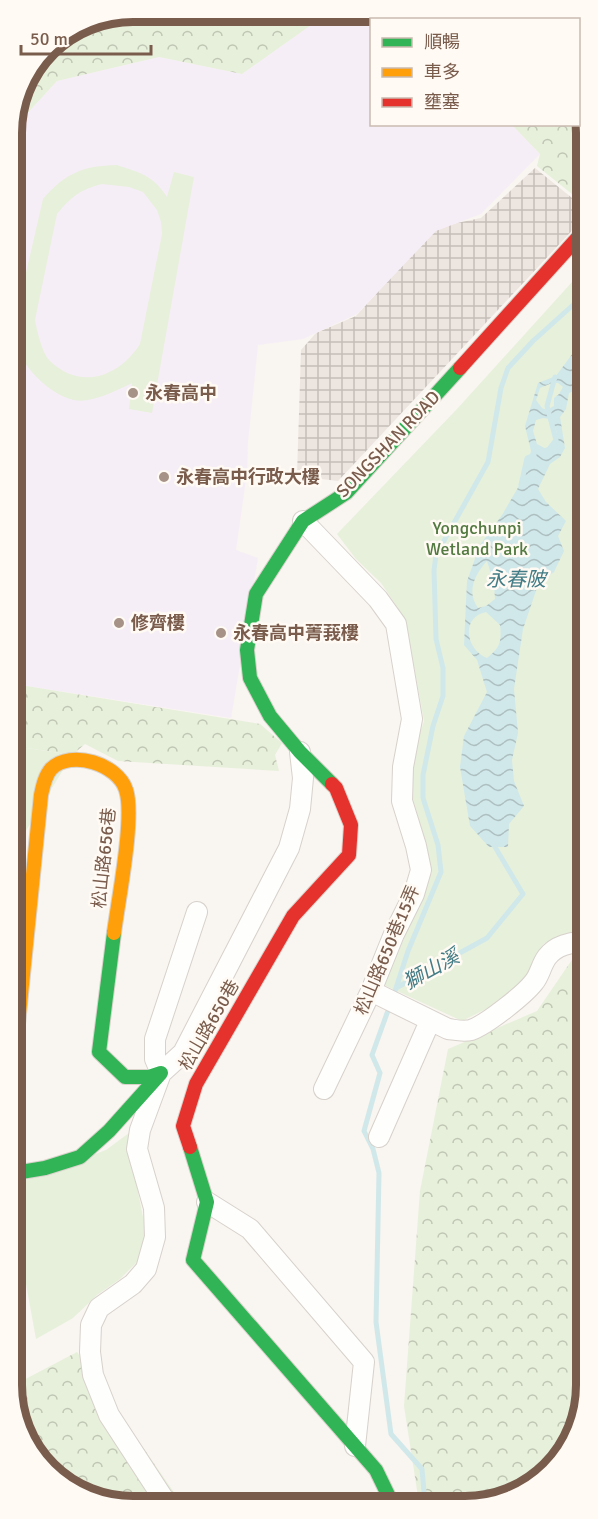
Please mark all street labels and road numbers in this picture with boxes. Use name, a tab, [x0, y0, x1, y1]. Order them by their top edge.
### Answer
street label: SONGSHAN ROAD	[332, 386, 444, 502]
street label: 松山路656巷	[88, 807, 120, 909]
street label: 松山路650巷15弄	[350, 882, 424, 1018]
street label: 松山路650巷	[174, 976, 244, 1074]

